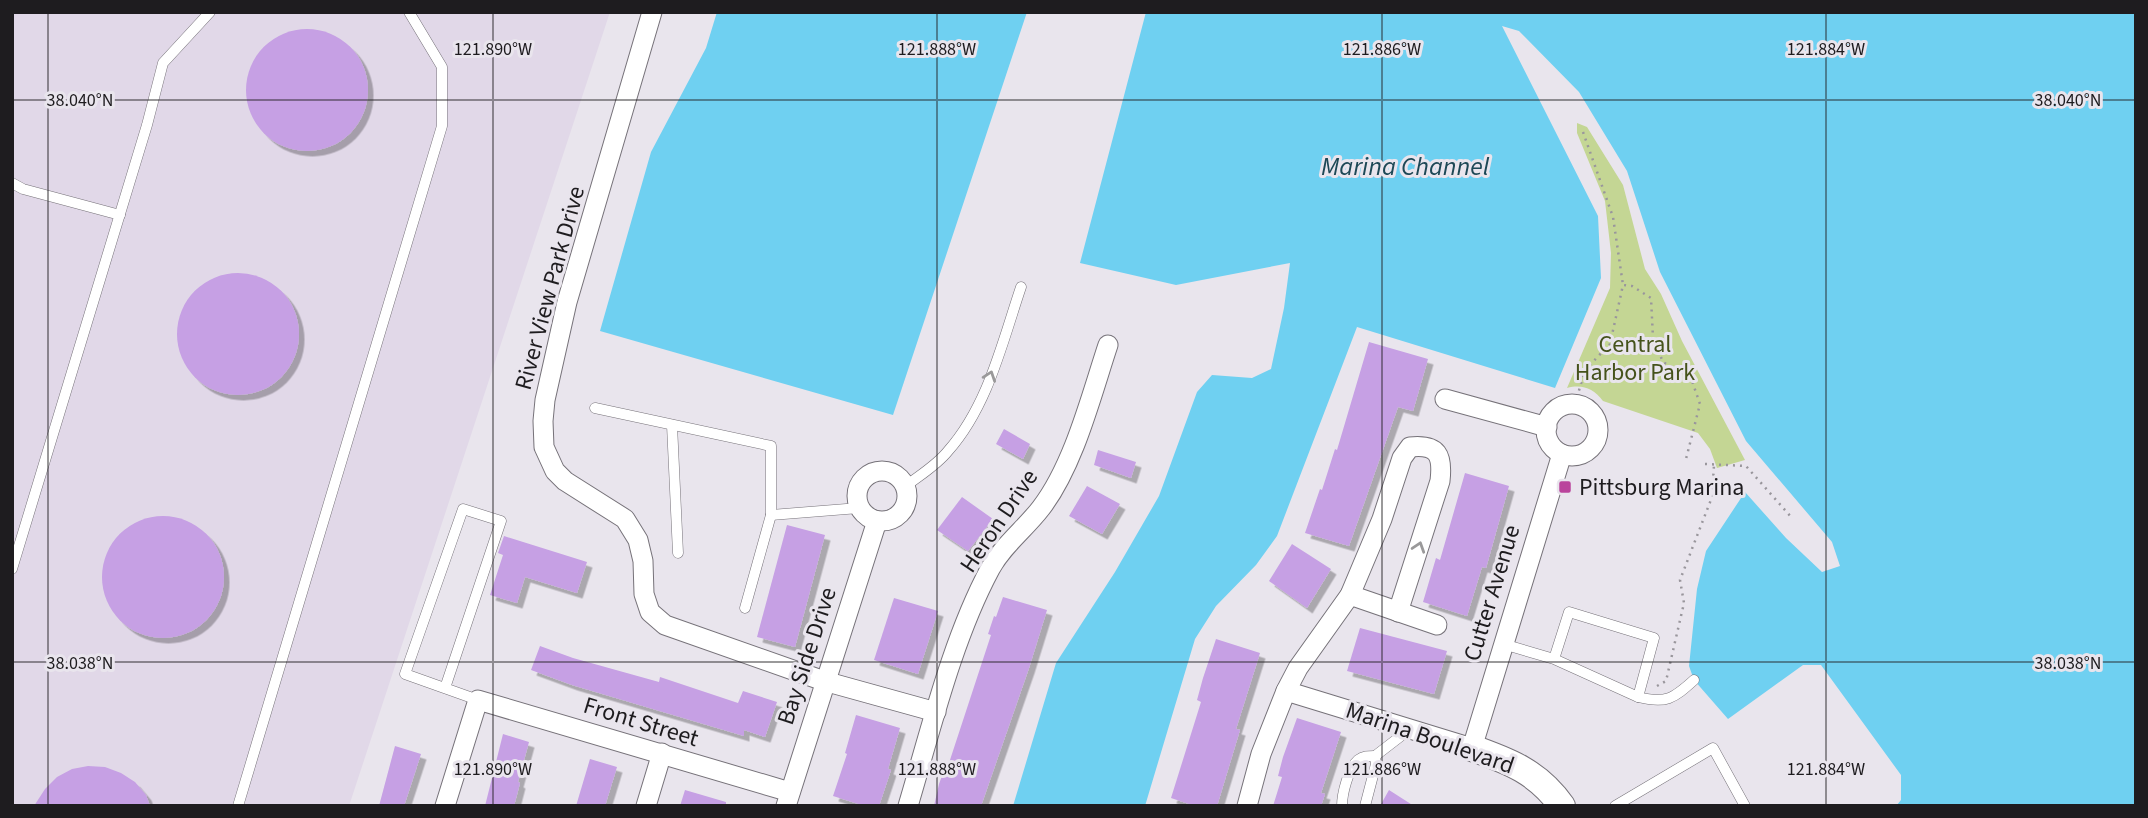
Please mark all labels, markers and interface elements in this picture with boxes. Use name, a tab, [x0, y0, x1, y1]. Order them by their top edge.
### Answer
text: 121.890°W	[454, 37, 532, 62]
text: 121.888°W	[898, 37, 976, 62]
text: 121.886°W	[1343, 37, 1421, 62]
text: 121.884°W	[1787, 37, 1865, 62]
text: 38.040°N	[47, 88, 113, 113]
text: 38.040°N	[2035, 88, 2101, 113]
water label: Marina Channel	[1321, 148, 1490, 185]
street label: River View Park Drive	[506, 182, 594, 394]
park label: Central Harbor Park	[1575, 327, 1695, 390]
one-way arrow	[982, 370, 996, 382]
street label: Heron Drive	[951, 462, 1047, 580]
place label: Pittsburg Marina	[1579, 470, 1744, 505]
marker: Pittsburg Marina	[1557, 479, 1573, 495]
street label: Cutter Avenue	[1455, 520, 1529, 666]
one-way arrow	[1411, 541, 1425, 553]
street label: Bay Side Drive	[768, 583, 846, 729]
text: 38.038°N	[47, 651, 113, 676]
text: 38.038°N	[2035, 651, 2101, 676]
street label: Front Street	[579, 688, 703, 756]
street label: Marina Boulevard	[1341, 693, 1519, 783]
text: 121.890°W	[454, 757, 532, 782]
text: 121.888°W	[898, 757, 976, 782]
text: 121.886°W	[1343, 757, 1421, 782]
text: 121.884°W	[1787, 757, 1865, 782]

